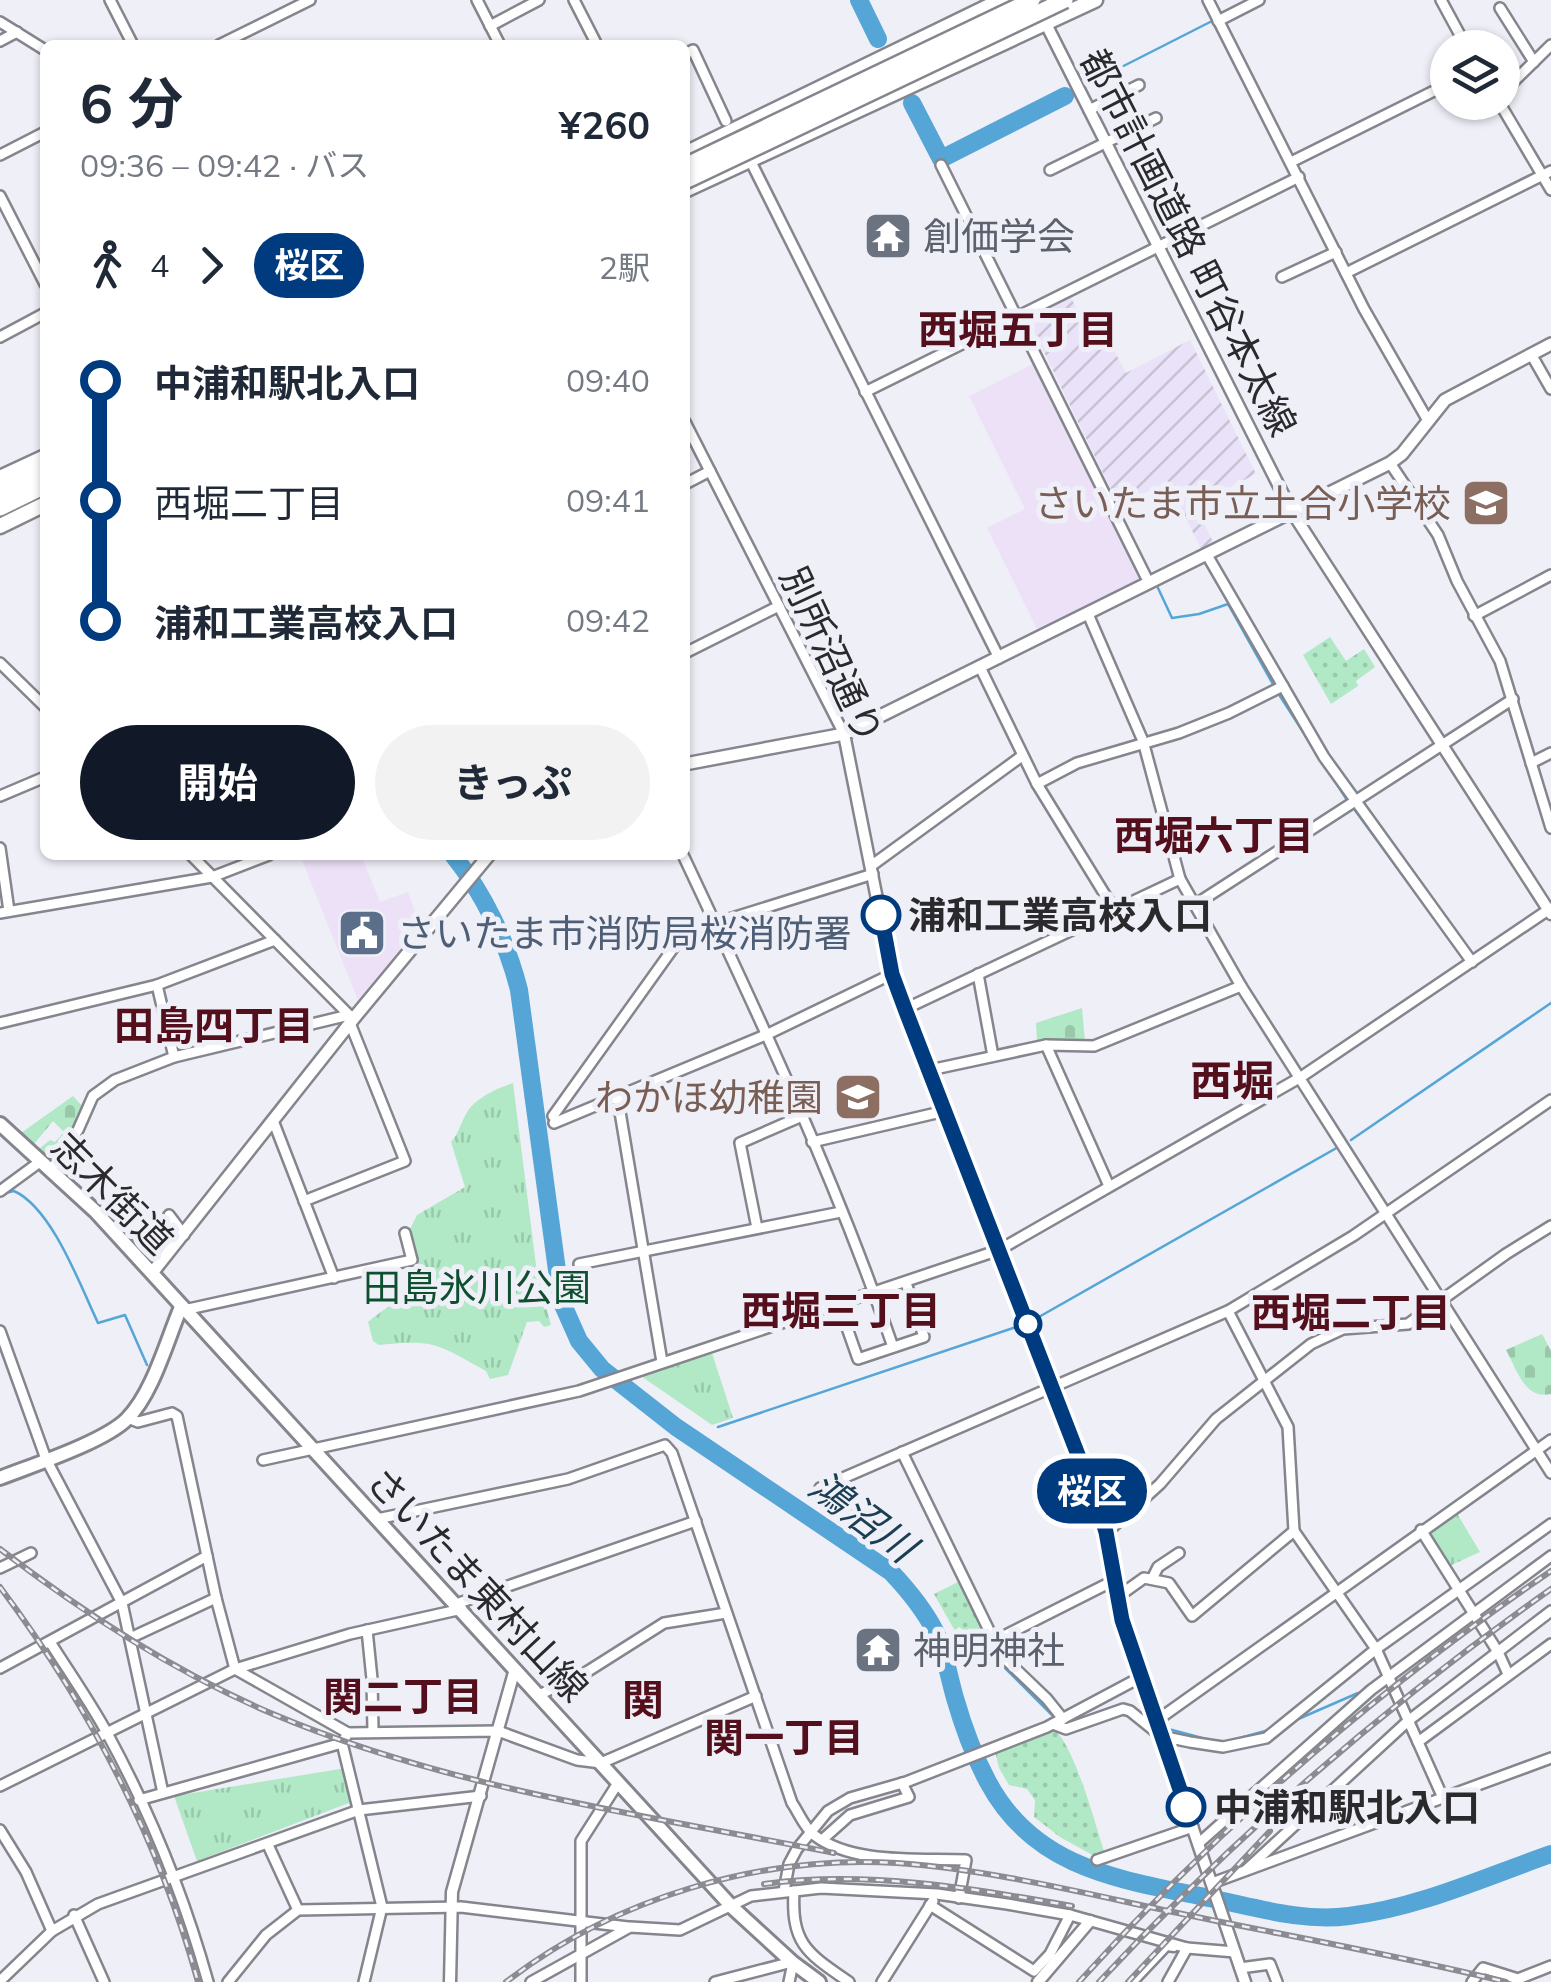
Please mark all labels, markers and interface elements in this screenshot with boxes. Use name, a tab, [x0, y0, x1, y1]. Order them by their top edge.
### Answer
map controls	[1430, 30, 1520, 120]
button: layers	[1430, 30, 1520, 120]
street label: 都市計画道路 町谷本太線	[1070, 40, 1308, 444]
text: 6 分	[80, 68, 183, 137]
text: ¥260	[559, 101, 650, 149]
text: 09:36 – 09:42 · バス	[80, 145, 369, 185]
temple icon: 創価学会	[862, 210, 914, 262]
place label: 創価学会	[923, 212, 1075, 260]
icon: walk	[80, 238, 135, 293]
icon: forward	[184, 238, 239, 293]
text: 桜区	[274, 243, 344, 287]
text: 4	[150, 245, 169, 285]
text: 2駅	[599, 247, 650, 287]
district label: 西堀五丁目	[918, 304, 1118, 354]
text: 中浦和駅北入口	[154, 359, 420, 407]
text: 09:40	[566, 360, 650, 400]
school or university icon: さいたま市立土合小学校	[1460, 477, 1512, 529]
text: 西堀二丁目	[154, 479, 344, 527]
place label: さいたま市立土合小学校	[1034, 479, 1451, 527]
text: 09:41	[566, 480, 650, 520]
street label: 別所沼通り	[770, 559, 894, 751]
text: 浦和工業高校入口	[154, 599, 458, 647]
text: 09:42	[566, 600, 650, 640]
button: 開始	[80, 725, 355, 840]
button: きっぷ	[375, 725, 650, 840]
district label: 西堀六丁目	[1114, 810, 1314, 860]
place label: 浦和工業高校入口	[908, 891, 1212, 939]
marker: 浦和工業高校入口	[862, 896, 900, 934]
public building icon: さいたま市消防局桜消防署	[336, 907, 388, 959]
place label: さいたま市消防局桜消防署	[397, 909, 852, 957]
district label: 田島四丁目	[114, 1000, 314, 1050]
district label: 西堀	[1190, 1054, 1274, 1107]
school or university icon: わかほ幼稚園	[832, 1071, 884, 1123]
place label: わかほ幼稚園	[595, 1073, 823, 1121]
street label: 志木街道	[42, 1122, 184, 1264]
park label: 田島氷川公園	[363, 1263, 591, 1311]
district label: 西堀三丁目	[741, 1285, 941, 1335]
district label: 西堀二丁目	[1251, 1287, 1451, 1337]
unlabelled marker	[1015, 1311, 1041, 1337]
street label: さいたま東村山線	[357, 1457, 599, 1711]
line badge: 桜区	[1047, 1458, 1137, 1524]
water label: 鴻沼川	[800, 1460, 929, 1574]
text: 桜区	[1057, 1469, 1127, 1513]
temple icon: 神明神社	[852, 1624, 904, 1676]
place label: 神明神社	[913, 1626, 1065, 1674]
district label: 関二丁目	[323, 1671, 483, 1721]
district label: 関	[622, 1673, 664, 1726]
district label: 関一丁目	[704, 1712, 864, 1762]
place label: 中浦和駅北入口	[1214, 1783, 1480, 1831]
marker: 中浦和駅北入口	[1167, 1788, 1205, 1826]

